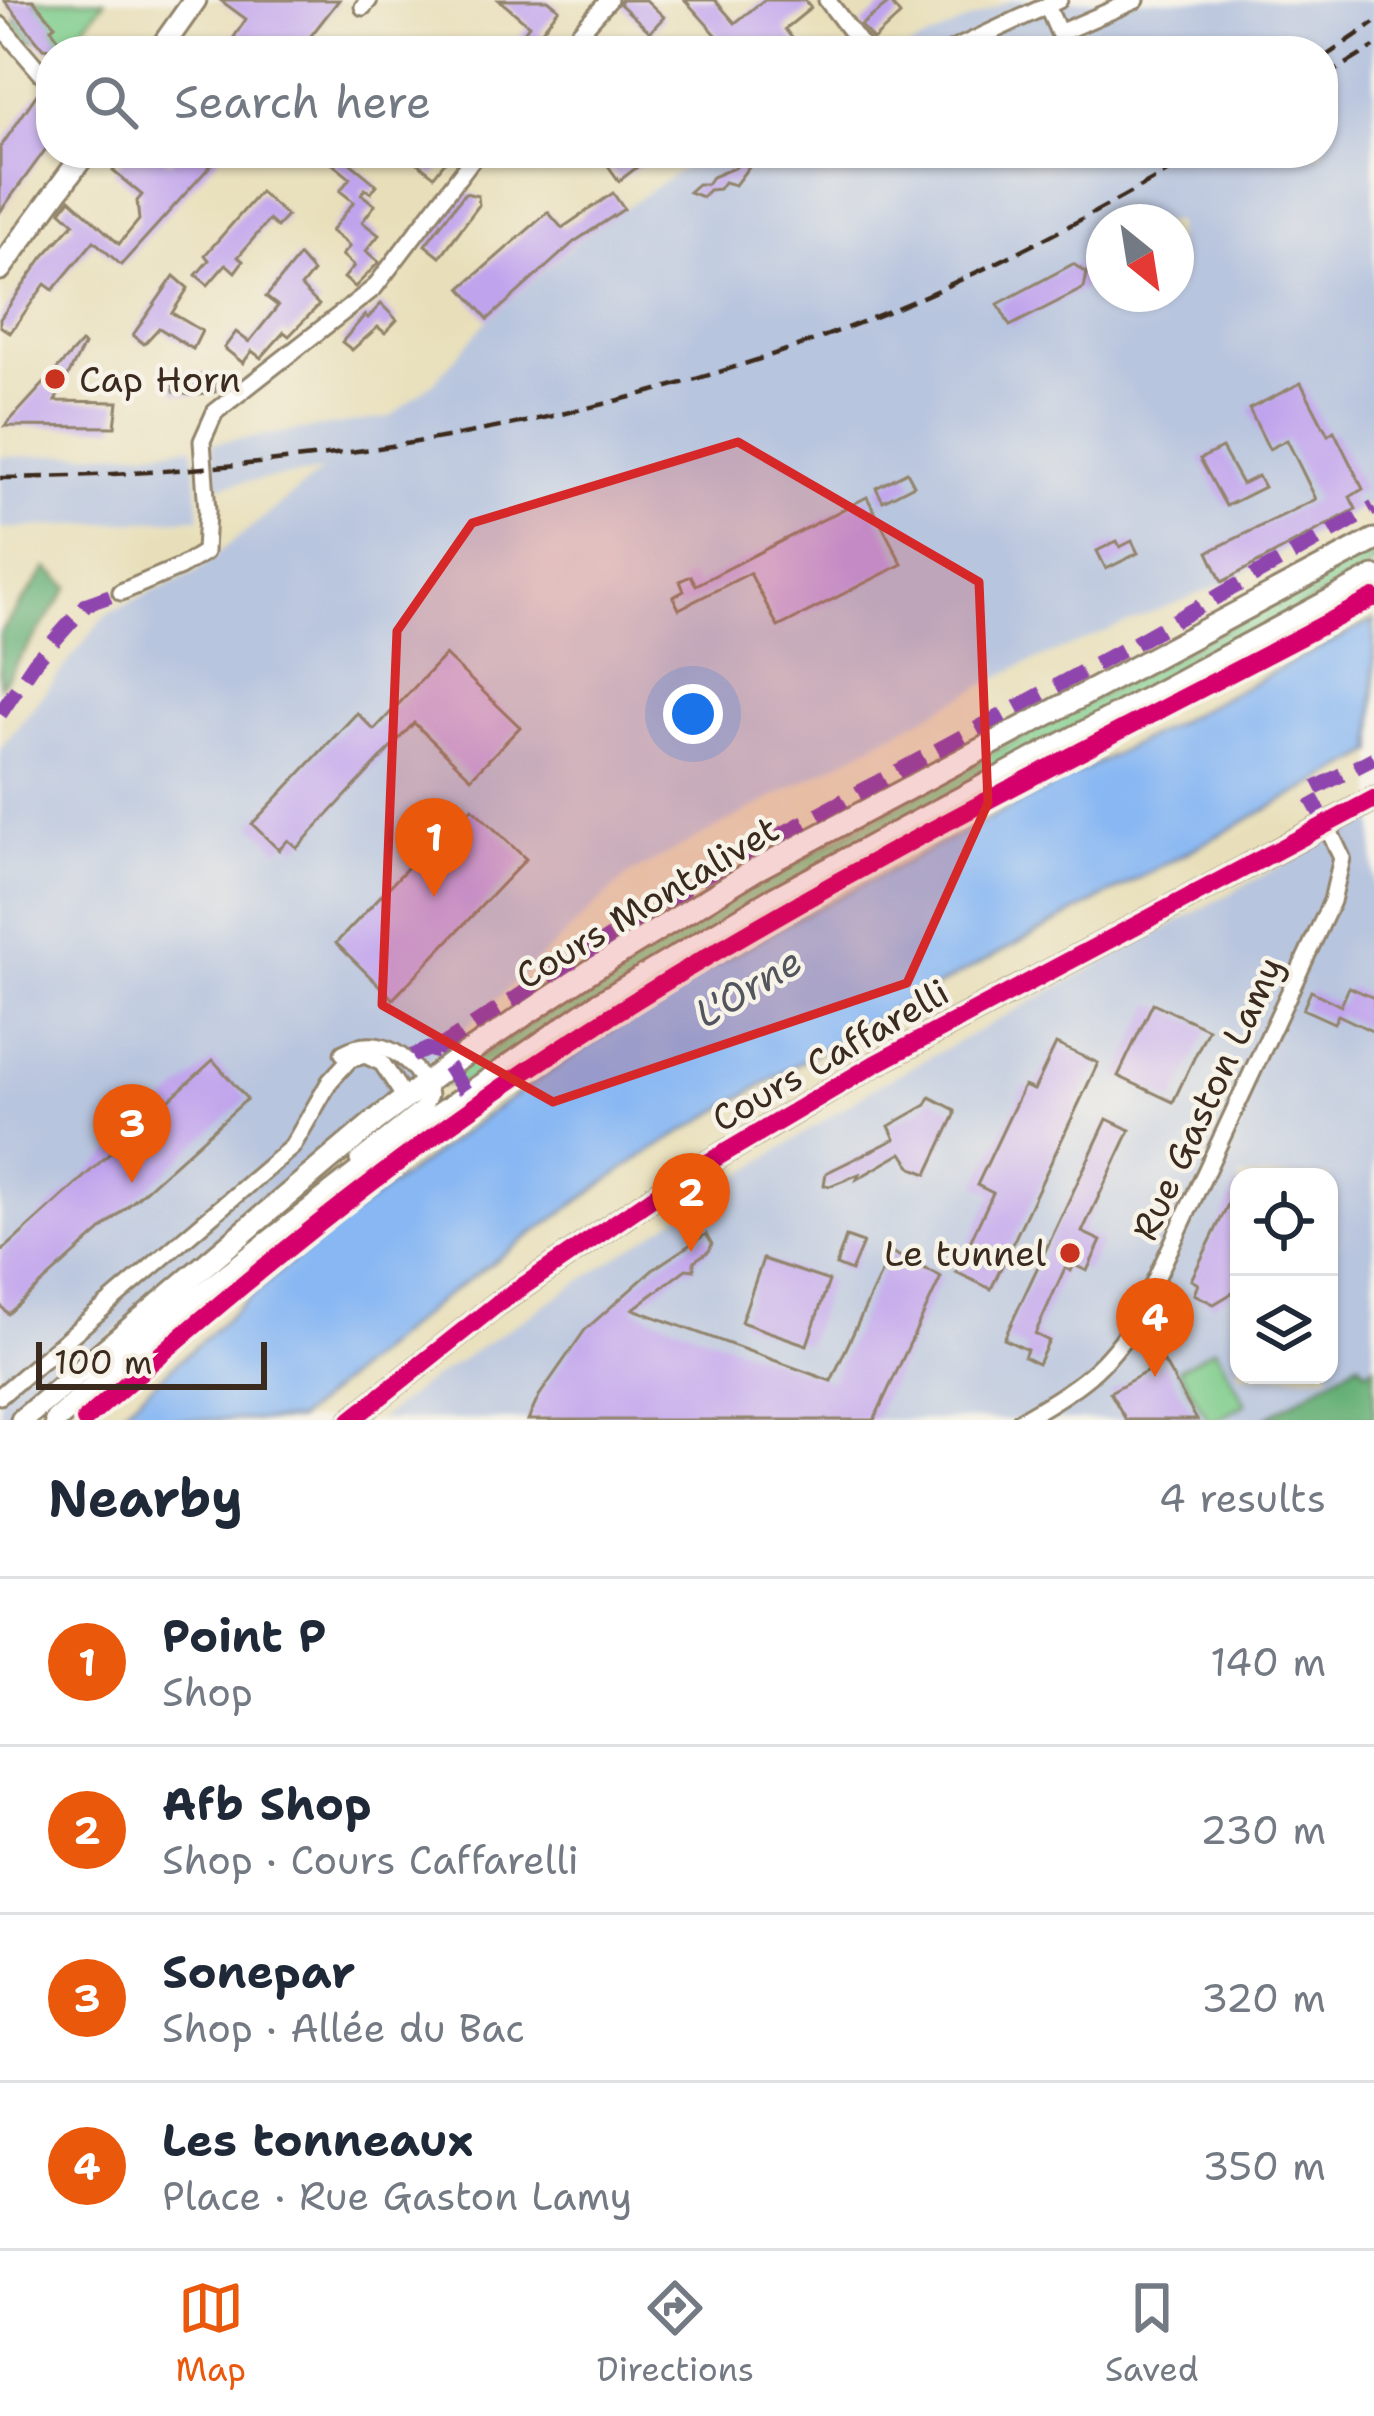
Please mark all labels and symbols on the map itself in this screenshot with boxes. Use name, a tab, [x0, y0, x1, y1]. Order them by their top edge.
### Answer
north arrow	[1086, 204, 1194, 312]
place label: Cap Horn	[79, 355, 241, 404]
marker: Cap Horn	[42, 366, 68, 392]
your location	[663, 684, 723, 744]
pin: 1	[395, 798, 473, 897]
street label: Cours Montalivet	[506, 804, 788, 1000]
water label: L'Orne	[685, 935, 811, 1039]
street label: Rue Gaston Lamy	[1120, 948, 1295, 1248]
street label: Cours Caffarelli	[703, 968, 958, 1143]
pin: 3	[93, 1084, 171, 1183]
pin: 2	[652, 1153, 730, 1252]
place label: Le tunnel	[884, 1229, 1046, 1278]
marker: Le tunnel	[1057, 1240, 1083, 1266]
pin: 4	[1116, 1278, 1194, 1377]
scale bar	[36, 1336, 267, 1389]

